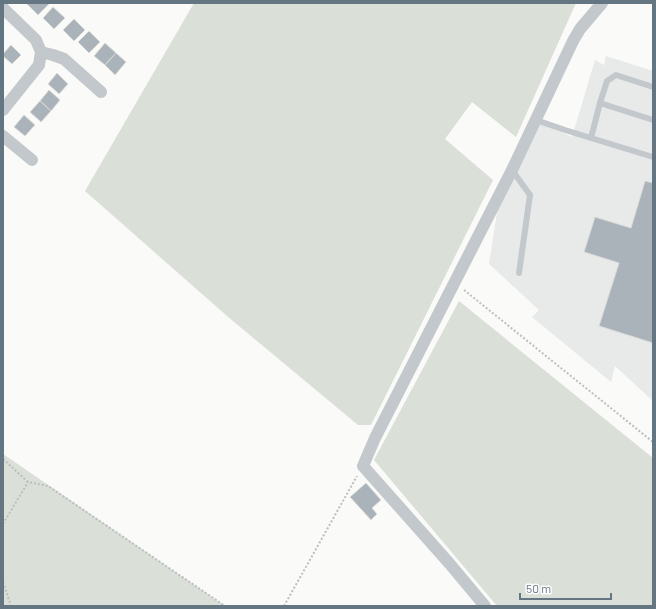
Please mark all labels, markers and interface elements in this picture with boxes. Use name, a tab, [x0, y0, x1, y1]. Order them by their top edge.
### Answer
scale bar	[520, 575, 611, 601]
text: 50 m	[526, 581, 551, 595]

